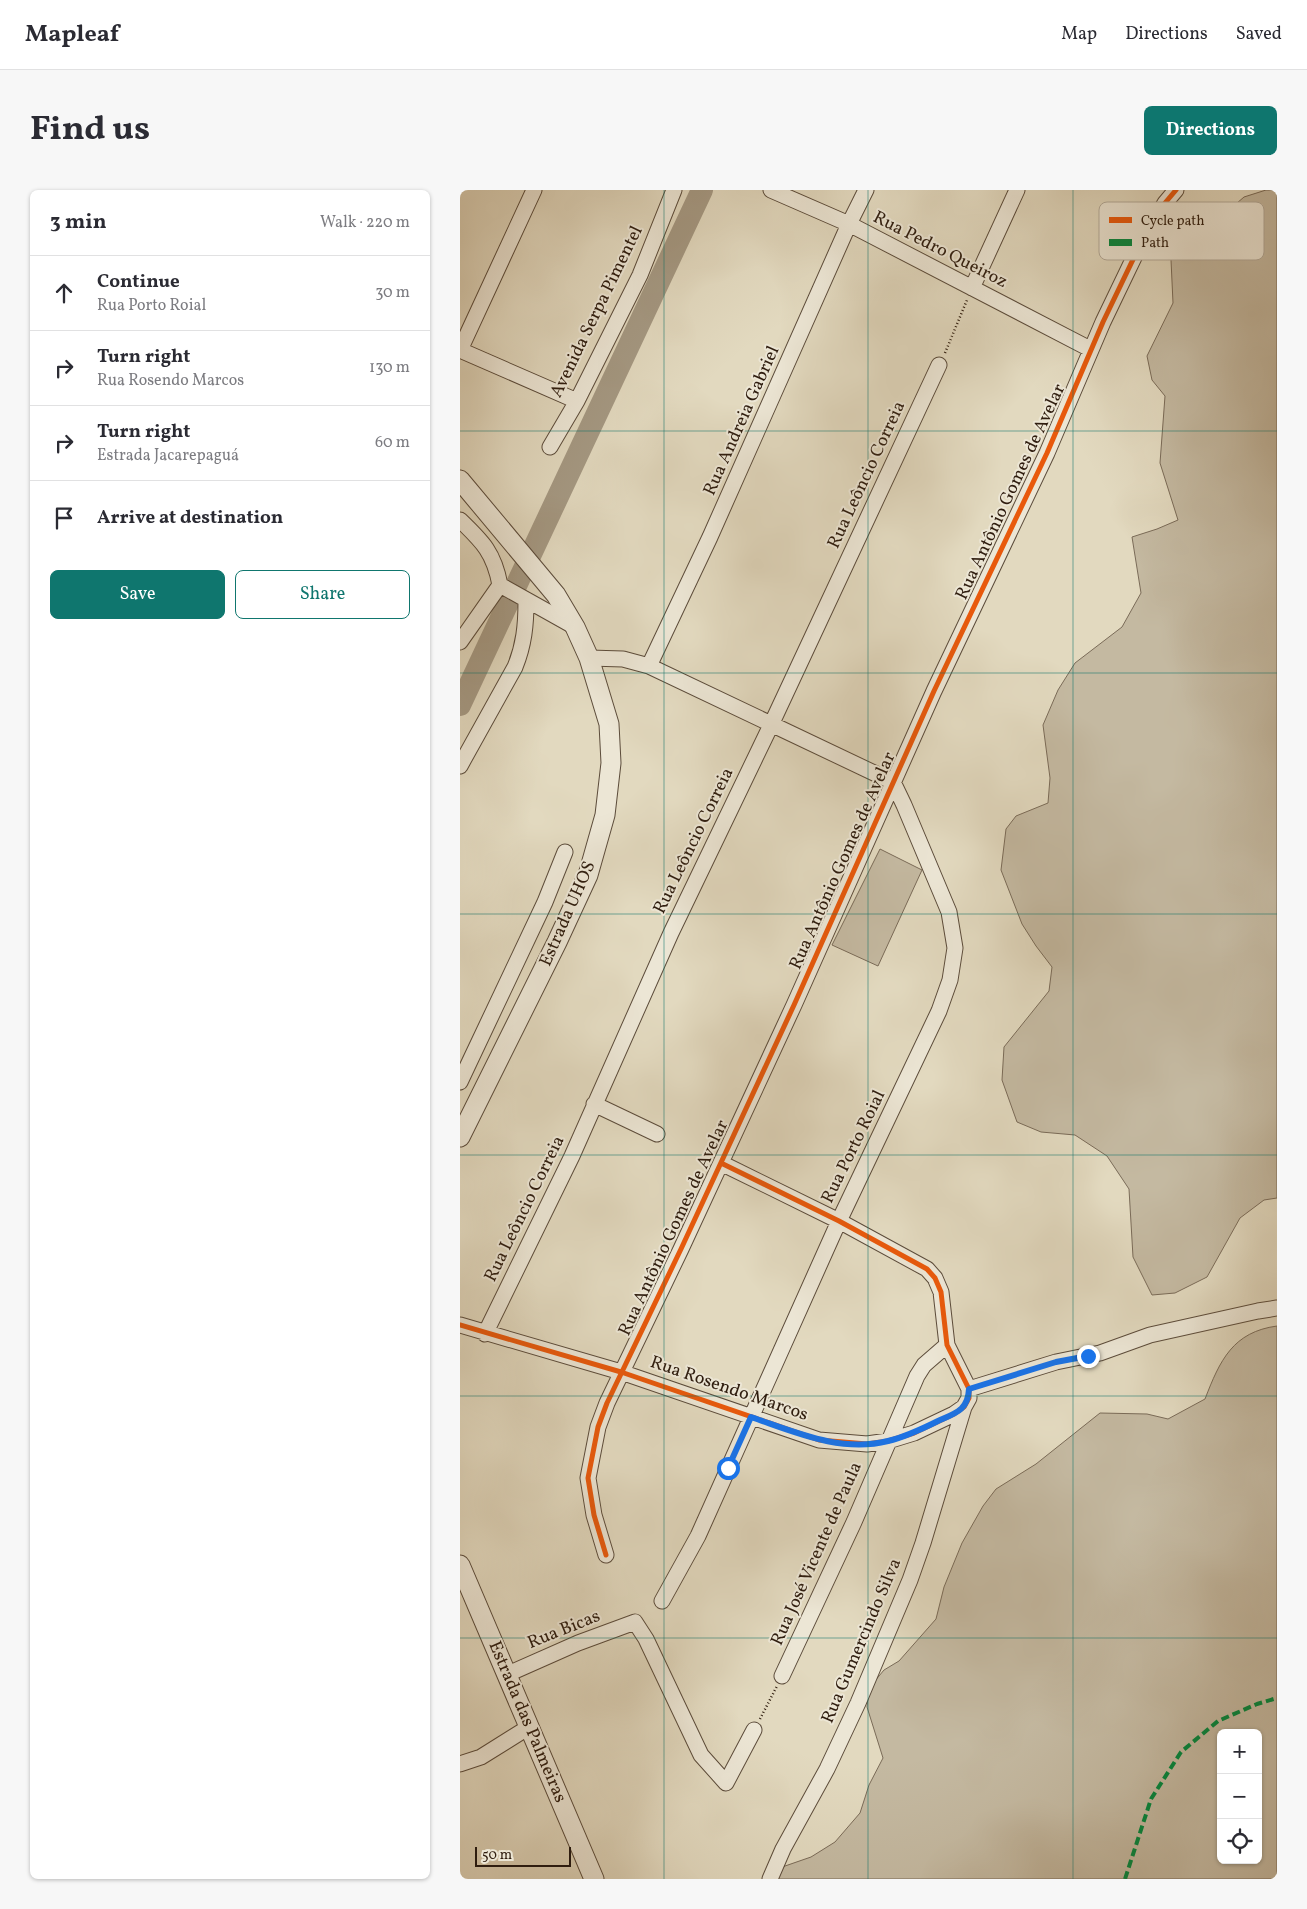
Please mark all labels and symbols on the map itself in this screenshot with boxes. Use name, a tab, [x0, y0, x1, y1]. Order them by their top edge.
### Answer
legend	[1099, 202, 1264, 260]
street label: Rua Pedro Queiroz	[868, 205, 1012, 295]
text: Cycle path	[1141, 212, 1205, 231]
street label: Avenida Serpa Pimentel	[544, 222, 650, 402]
text: Path	[1141, 234, 1169, 253]
street label: Rua Andreia Gabriel	[698, 342, 786, 500]
street label: Rua Antônio Gomes de Avelar	[950, 380, 1072, 604]
street label: Rua Leôncio Correia	[822, 397, 912, 553]
street label: Rua Antônio Gomes de Avelar	[784, 748, 903, 974]
street label: Rua Leôncio Correia	[648, 764, 740, 918]
street label: Estrada UHOS	[534, 857, 602, 971]
street label: Rua Porto Roial	[816, 1086, 892, 1208]
street label: Rua Antônio Gomes de Avelar	[613, 1116, 735, 1340]
street label: Rua Leôncio Correia	[479, 1132, 571, 1286]
route end	[1077, 1345, 1100, 1368]
street label: Rua Rosendo Marcos	[647, 1350, 811, 1428]
route start	[717, 1457, 740, 1480]
street label: Rua José Vicente de Paula	[765, 1458, 869, 1650]
street label: Rua Gumercindo Silva	[816, 1555, 908, 1727]
street label: Rua Bicas	[524, 1604, 604, 1656]
street label: Estrada das Palmeiras	[482, 1637, 572, 1807]
scale bar	[475, 1844, 571, 1867]

